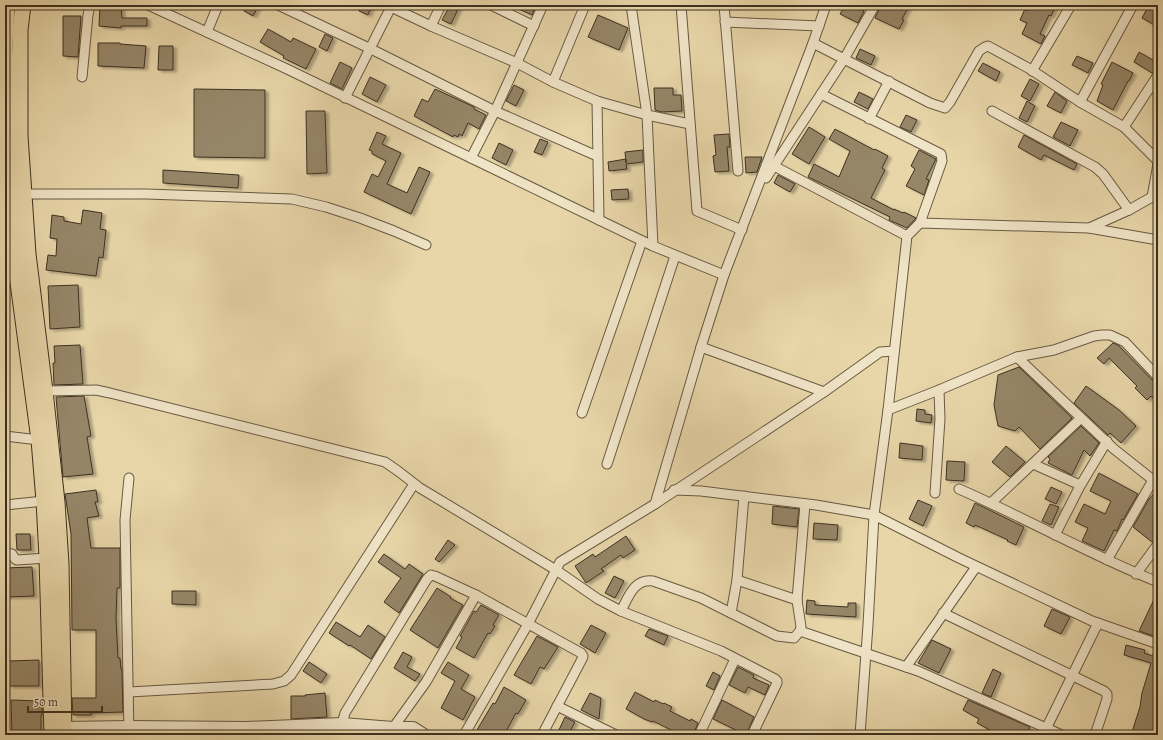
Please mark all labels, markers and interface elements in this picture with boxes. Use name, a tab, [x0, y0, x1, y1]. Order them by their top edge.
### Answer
scale bar	[28, 688, 102, 714]
text: 50 m	[34, 694, 58, 710]

